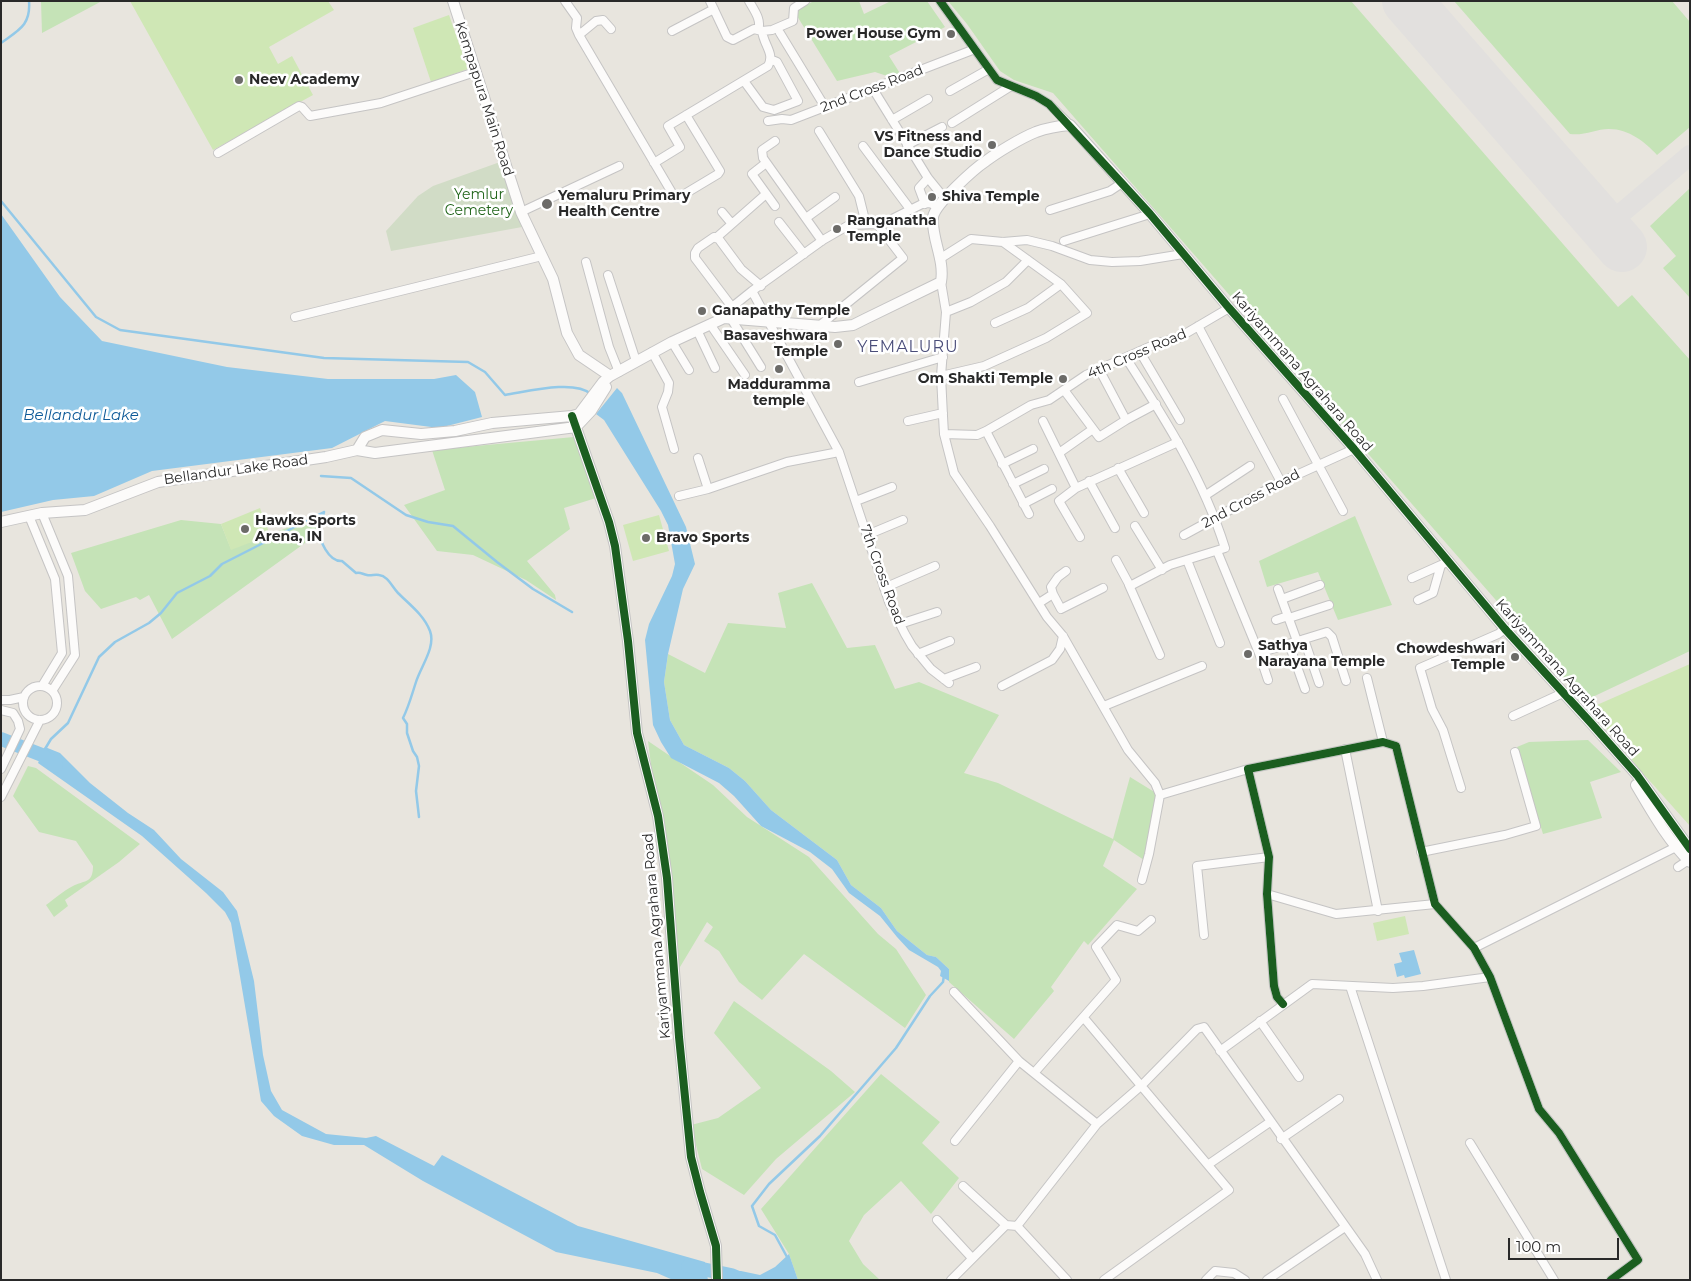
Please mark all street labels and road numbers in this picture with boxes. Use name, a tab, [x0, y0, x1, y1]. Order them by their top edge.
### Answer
street label: Kempapura Main Road	[451, 20, 517, 178]
street label: 2nd Cross Road	[818, 62, 926, 116]
street label: Kariyammana Agrahara Road	[1228, 289, 1376, 455]
street label: 4th Cross Road	[1085, 326, 1189, 382]
street label: Bellandur Lake Road	[163, 452, 309, 488]
street label: 2nd Cross Road	[1199, 466, 1303, 532]
street label: 7th Cross Road	[856, 523, 908, 627]
street label: Kariyammana Agrahara Road	[1492, 596, 1642, 760]
street label: Kariyammana Agrahara Road	[640, 832, 674, 1040]

